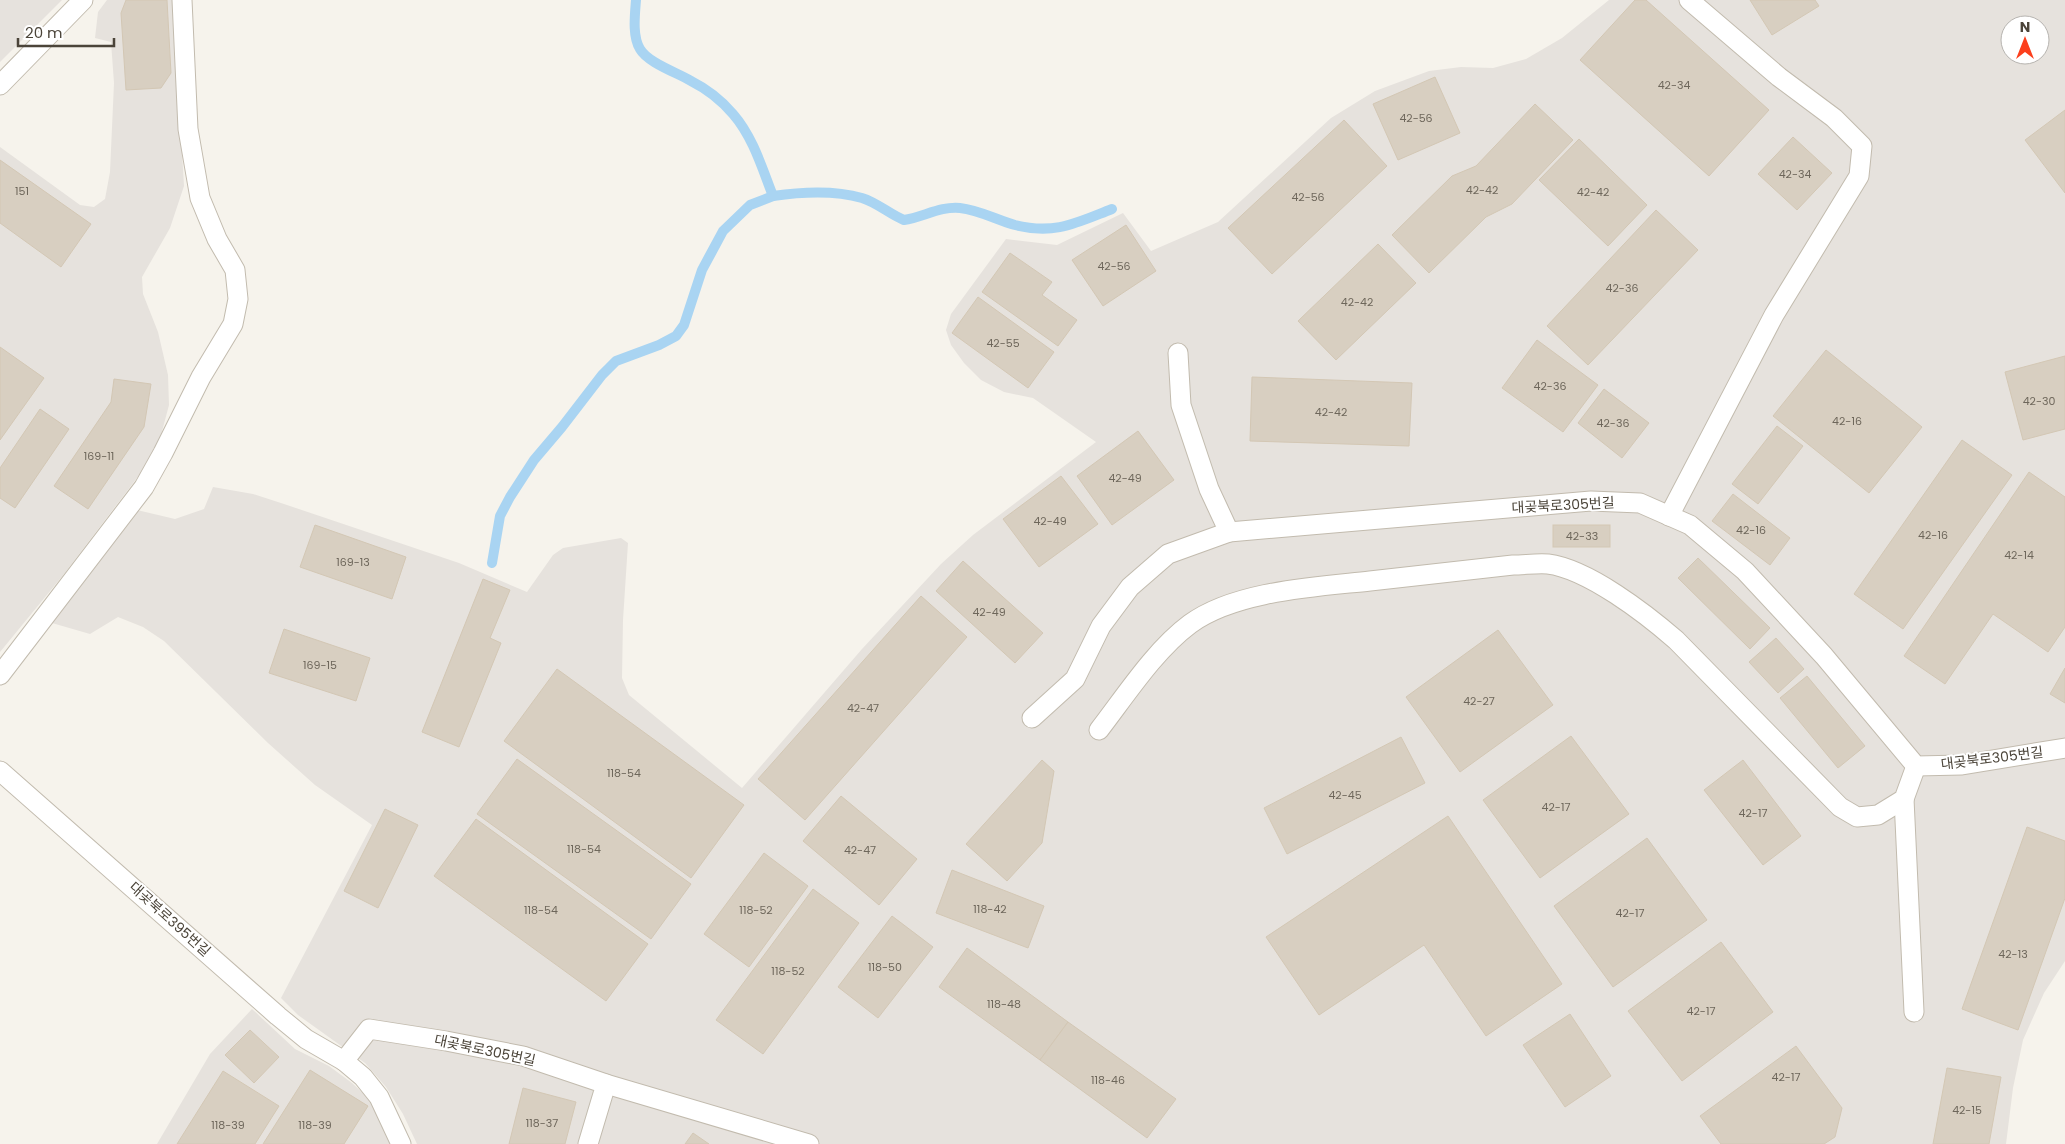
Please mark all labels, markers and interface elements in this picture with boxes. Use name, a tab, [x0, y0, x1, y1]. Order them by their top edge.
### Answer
scale bar	[18, 15, 114, 47]
north arrow	[2000, 15, 2050, 65]
text: N	[2020, 17, 2030, 37]
text: 20 m	[25, 22, 63, 43]
house number: 42-34	[1658, 77, 1690, 93]
house number: 42-56	[1399, 110, 1433, 126]
house number: 42-34	[1779, 166, 1811, 182]
house number: 42-42	[1466, 182, 1498, 198]
house number: 151	[15, 183, 29, 199]
house number: 42-42	[1577, 184, 1609, 200]
house number: 42-56	[1291, 189, 1325, 205]
house number: 42-56	[1097, 258, 1131, 274]
house number: 42-36	[1606, 280, 1638, 296]
house number: 42-42	[1341, 294, 1373, 310]
house number: 42-55	[986, 335, 1020, 351]
house number: 42-36	[1534, 378, 1566, 394]
house number: 42-30	[2023, 393, 2055, 409]
house number: 42-42	[1315, 404, 1347, 420]
house number: 42-16	[1832, 413, 1862, 429]
house number: 42-36	[1597, 415, 1629, 431]
house number: 169-11	[84, 448, 114, 464]
house number: 42-49	[1108, 470, 1142, 486]
street label: 대곶북로305번길	[1511, 492, 1615, 518]
house number: 42-49	[1033, 513, 1067, 529]
house number: 42-16	[1736, 522, 1766, 538]
house number: 42-16	[1918, 527, 1948, 543]
house number: 42-33	[1566, 528, 1598, 544]
house number: 42-14	[2004, 547, 2034, 563]
house number: 169-13	[336, 554, 370, 570]
house number: 42-49	[972, 604, 1006, 620]
house number: 169-15	[303, 657, 337, 673]
house number: 42-27	[1463, 693, 1495, 709]
house number: 42-47	[847, 700, 879, 716]
street label: 대곶북로305번길	[1940, 742, 2044, 774]
house number: 118-54	[607, 765, 641, 781]
house number: 42-45	[1328, 787, 1362, 803]
house number: 42-17	[1542, 799, 1570, 815]
house number: 42-17	[1739, 805, 1767, 821]
house number: 118-54	[567, 841, 601, 857]
house number: 42-47	[844, 842, 876, 858]
street label: 대곶북로395번길	[125, 877, 215, 961]
house number: 118-42	[973, 901, 1007, 917]
house number: 118-54	[524, 902, 558, 918]
house number: 118-52	[739, 902, 773, 918]
house number: 42-17	[1616, 905, 1644, 921]
house number: 42-13	[1998, 946, 2028, 962]
house number: 118-50	[868, 959, 902, 975]
house number: 118-52	[771, 963, 805, 979]
house number: 118-48	[987, 996, 1021, 1012]
house number: 42-17	[1687, 1003, 1715, 1019]
street label: 대곶북로305번길	[432, 1029, 538, 1071]
house number: 42-17	[1772, 1069, 1800, 1085]
house number: 118-46	[1091, 1072, 1125, 1088]
house number: 42-15	[1952, 1102, 1982, 1118]
house number: 118-37	[526, 1115, 558, 1131]
house number: 118-39	[211, 1117, 245, 1133]
house number: 118-39	[298, 1117, 332, 1133]

